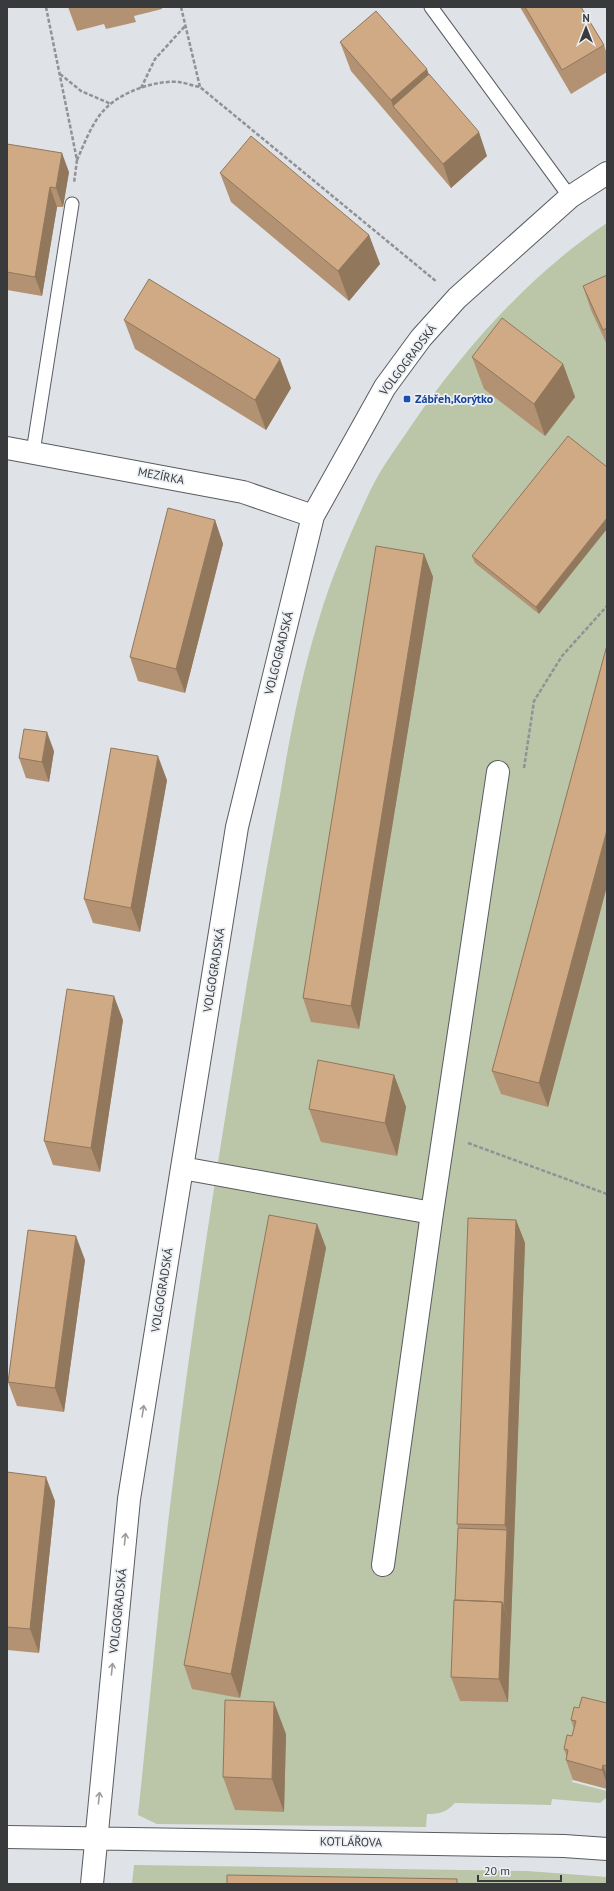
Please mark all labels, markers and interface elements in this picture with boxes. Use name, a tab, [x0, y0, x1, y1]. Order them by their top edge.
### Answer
north arrow	[566, 8, 606, 48]
text: N	[582, 11, 590, 25]
street label: VOLGOGRADSKÁ	[375, 321, 439, 399]
place label: Zábřeh,Korýtko	[415, 391, 494, 406]
marker: Zábřeh,Korýtko	[402, 394, 412, 404]
street label: MEZÍRKA	[137, 464, 186, 487]
street label: VOLGOGRADSKÁ	[261, 610, 296, 697]
street label: VOLGOGRADSKÁ	[199, 927, 228, 1014]
street label: VOLGOGRADSKÁ	[147, 1247, 176, 1334]
one-way arrow	[139, 1405, 147, 1418]
one-way arrow	[121, 1533, 128, 1546]
street label: VOLGOGRADSKÁ	[105, 1568, 129, 1655]
one-way arrow	[108, 1663, 116, 1676]
one-way arrow	[95, 1792, 103, 1805]
street label: KOTLÁŘOVA	[320, 1833, 382, 1850]
scale bar	[478, 1857, 561, 1883]
text: 20 m	[484, 1863, 510, 1878]

